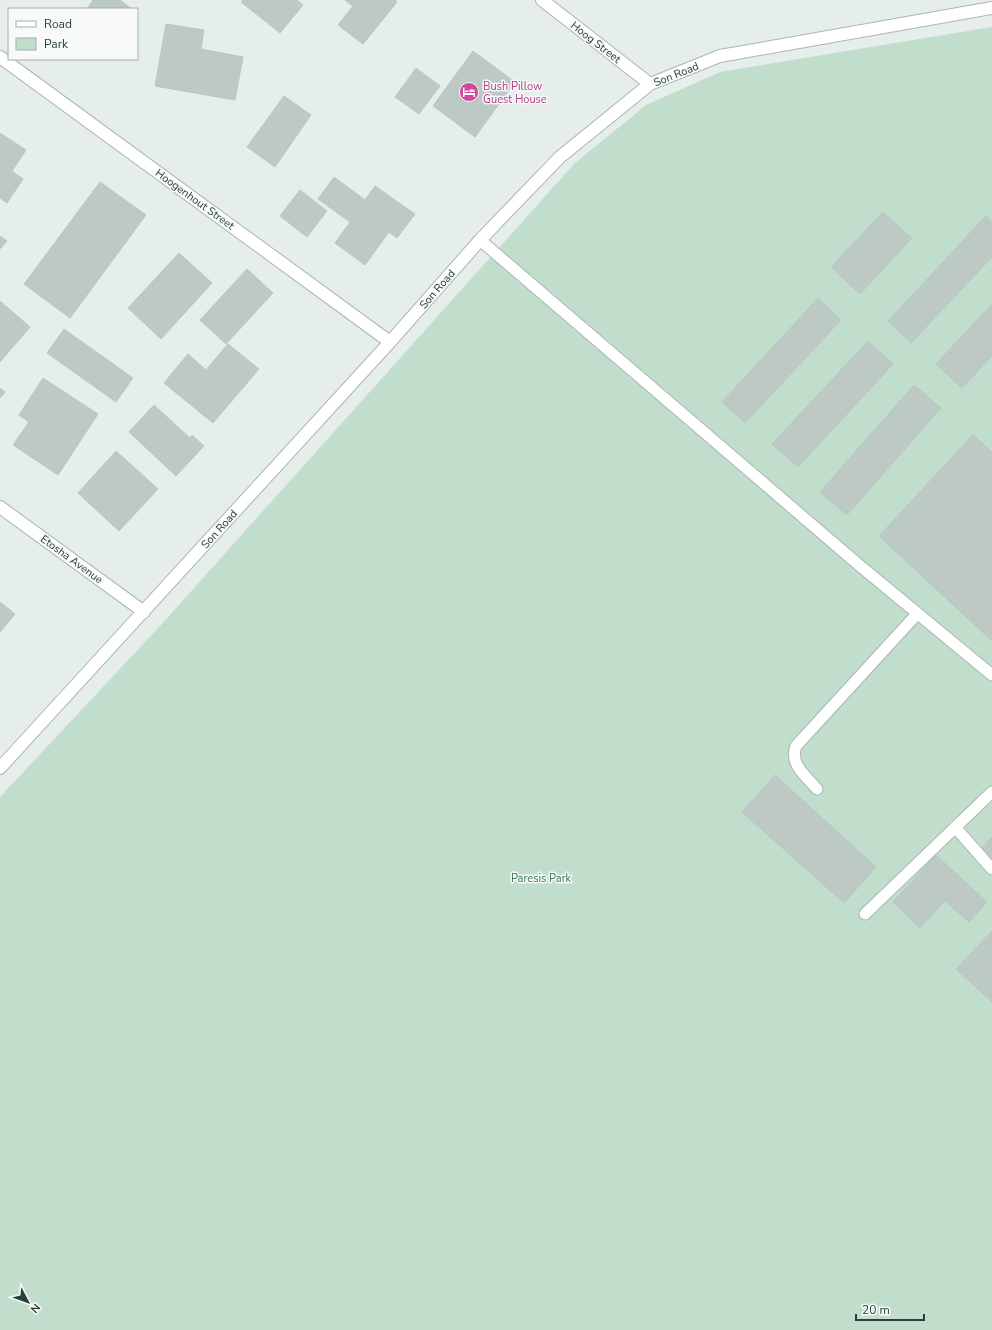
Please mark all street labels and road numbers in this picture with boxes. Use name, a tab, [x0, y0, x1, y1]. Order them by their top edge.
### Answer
street label: Hoog Street	[567, 18, 624, 67]
street label: Son Road	[651, 59, 701, 90]
street label: Hoogenhout Street	[152, 166, 237, 233]
street label: Son Road	[416, 266, 459, 312]
street label: Son Road	[198, 507, 241, 552]
street label: Etosha Avenue	[37, 532, 106, 587]

